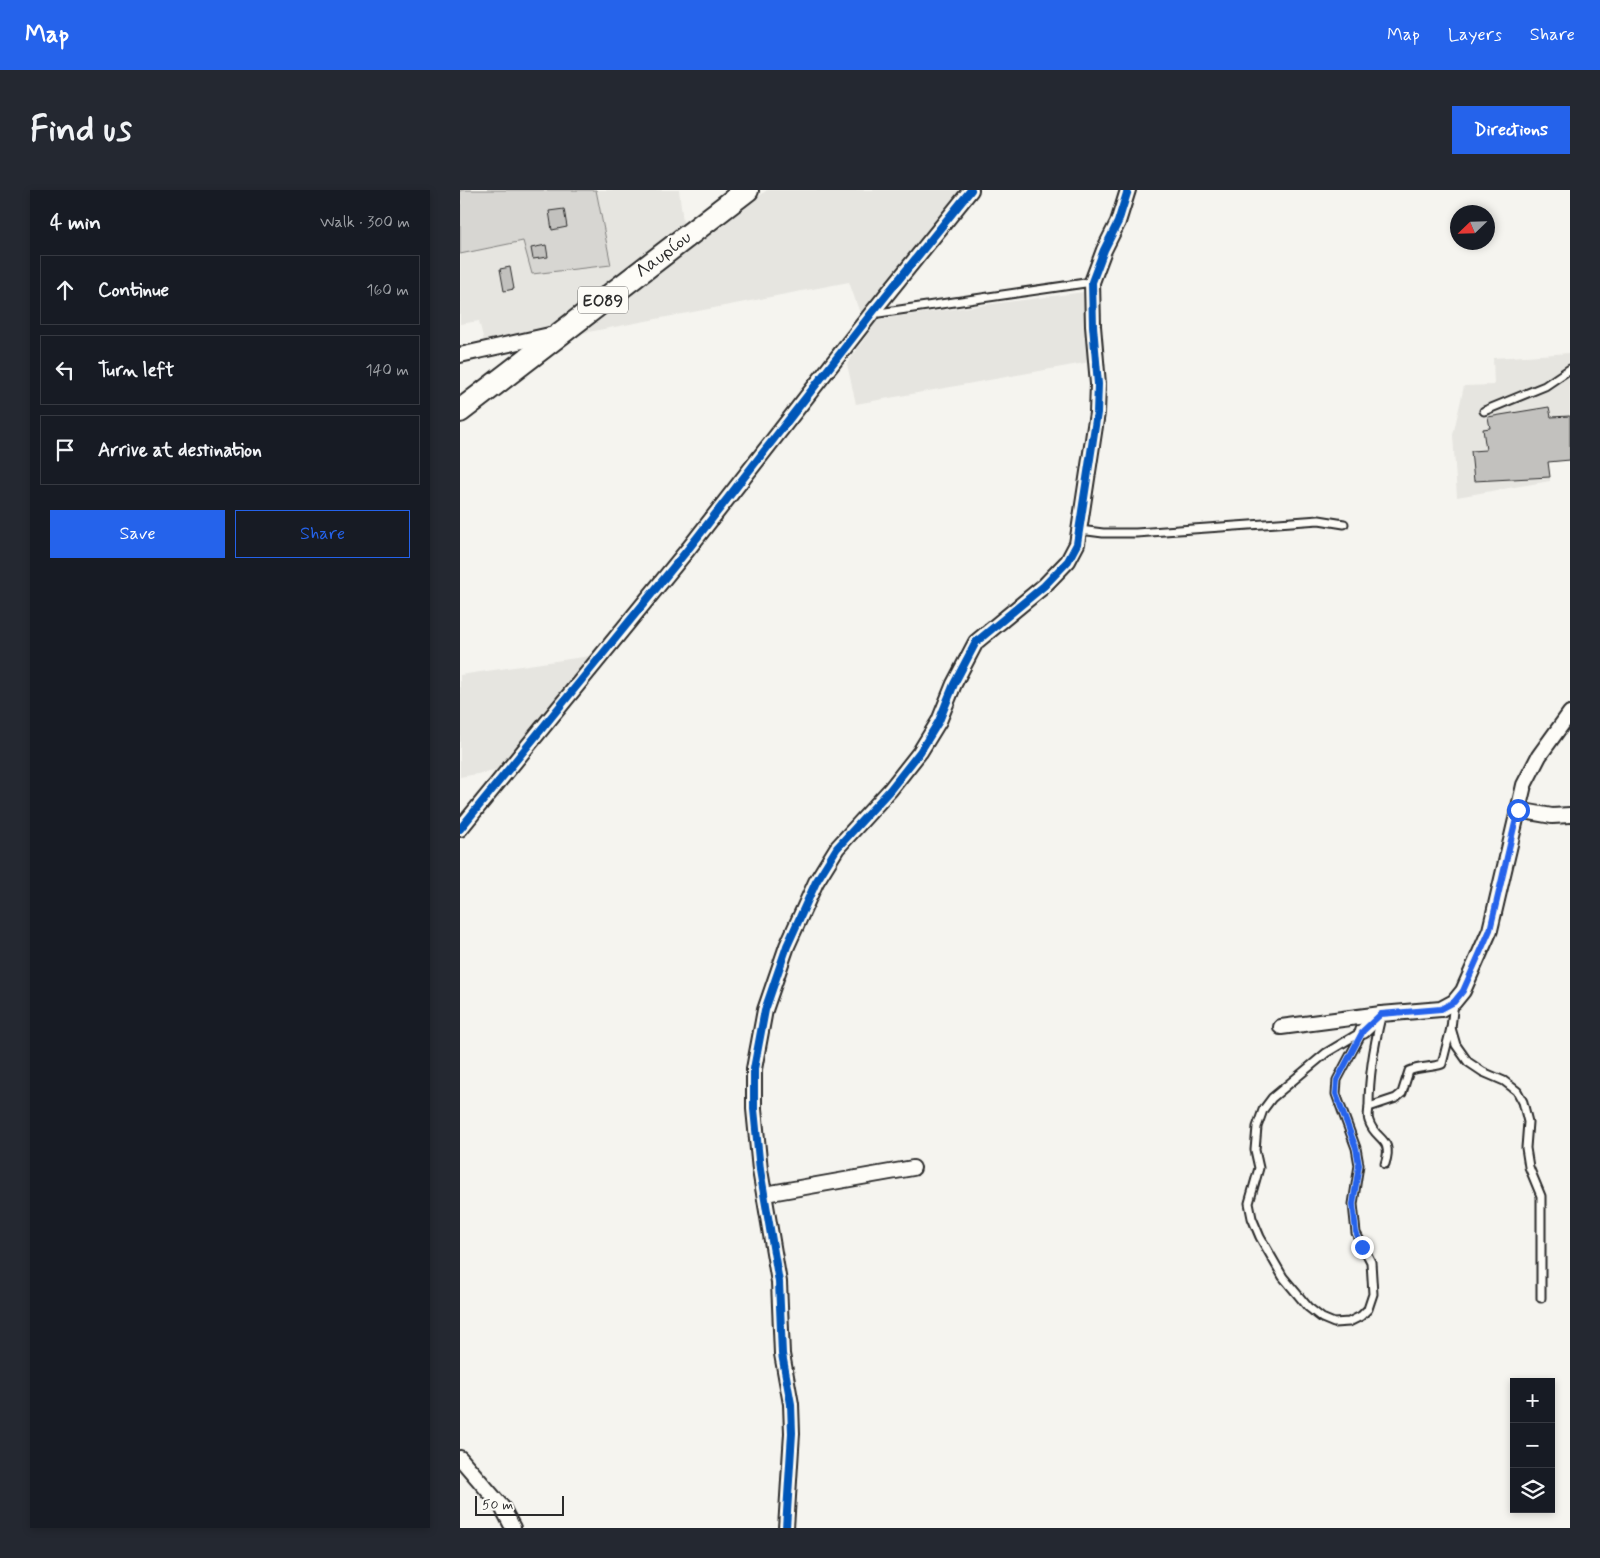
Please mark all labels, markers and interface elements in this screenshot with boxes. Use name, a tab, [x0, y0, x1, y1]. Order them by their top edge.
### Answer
text: Map	[25, 20, 69, 51]
text: Map	[1387, 23, 1420, 47]
text: Layers	[1448, 23, 1502, 47]
text: Share	[1530, 23, 1575, 47]
button: Directions	[1452, 106, 1570, 154]
text: Find us	[30, 107, 132, 153]
north arrow	[1450, 205, 1495, 250]
text: 4 min	[50, 209, 101, 237]
text: Walk · 300 m	[320, 212, 410, 233]
street label: Λαυρίου	[631, 226, 696, 284]
icon: ahead	[51, 276, 79, 304]
text: Continue	[98, 278, 169, 303]
text: 160 m	[366, 280, 409, 301]
road number: ΕΟ89	[578, 286, 628, 314]
icon: left	[51, 356, 79, 384]
text: Turn left	[98, 358, 174, 383]
text: 140 m	[365, 360, 409, 381]
icon: arrive	[51, 436, 79, 464]
text: Arrive at destination	[98, 438, 262, 463]
button: Save	[50, 510, 225, 558]
button: Share	[235, 510, 410, 558]
route start	[1507, 799, 1530, 822]
route end	[1351, 1236, 1374, 1259]
map controls	[1510, 1378, 1555, 1513]
button: +	[1510, 1378, 1555, 1423]
button: −	[1510, 1423, 1555, 1468]
button: layers	[1510, 1468, 1555, 1513]
scale bar	[475, 1493, 564, 1516]
text: 50 m	[482, 1496, 513, 1514]

